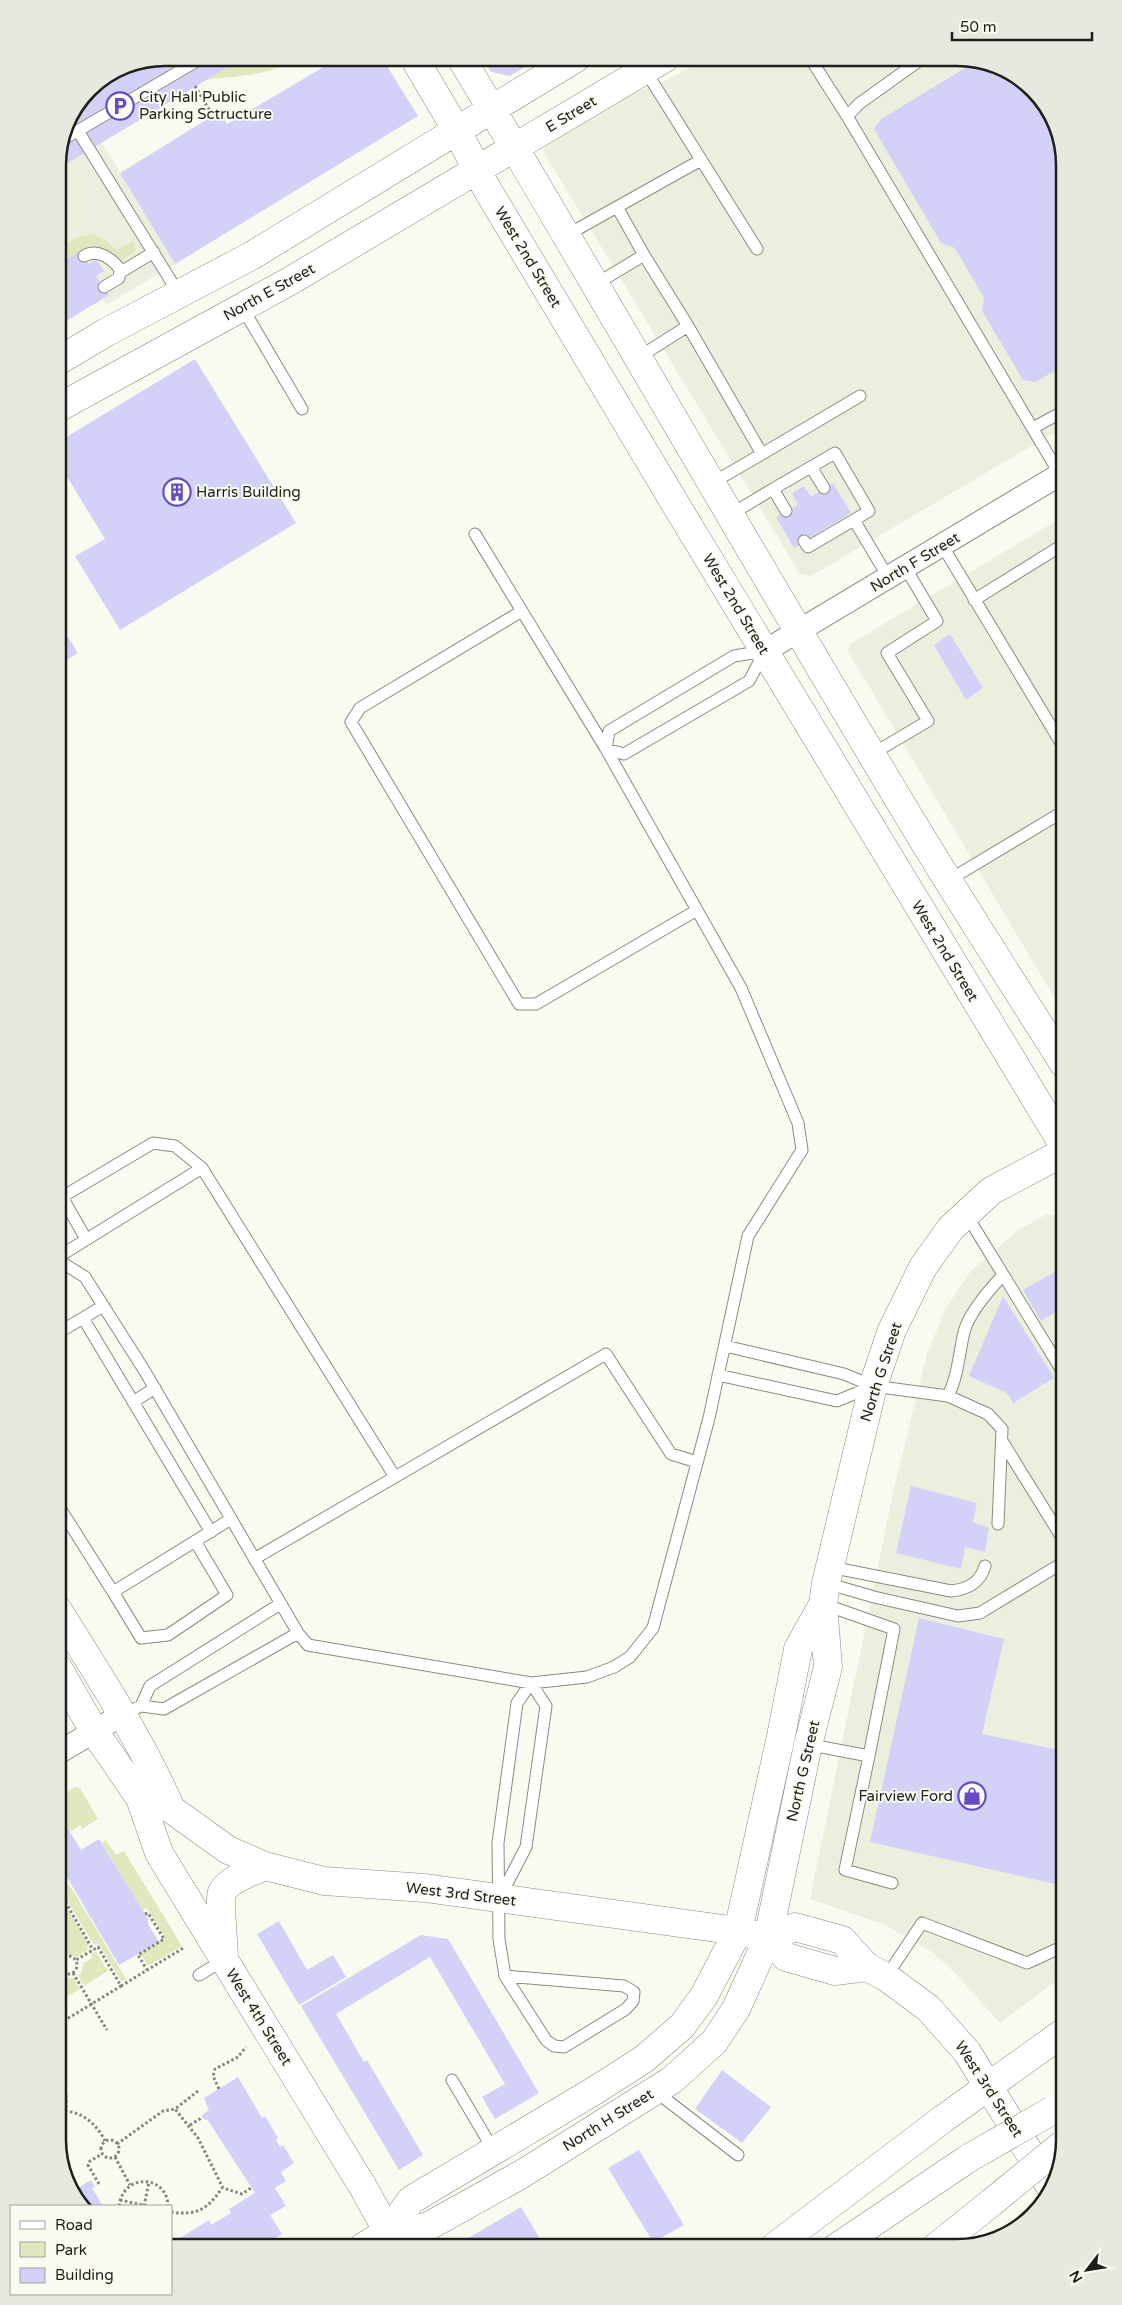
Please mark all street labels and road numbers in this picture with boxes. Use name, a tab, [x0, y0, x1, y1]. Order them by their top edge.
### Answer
street label: E Street	[542, 92, 600, 136]
street label: West 2nd Street	[491, 203, 565, 311]
street label: North E Street	[220, 259, 318, 325]
street label: North F Street	[867, 528, 963, 596]
street label: West 2nd Street	[699, 550, 773, 658]
street label: West 2nd Street	[908, 897, 982, 1005]
street label: North G Street	[856, 1320, 906, 1424]
street label: North G Street	[783, 1718, 823, 1823]
street label: West 3rd Street	[405, 1878, 517, 1910]
street label: West 4th Street	[222, 1965, 296, 2069]
street label: West 3rd Street	[951, 2038, 1027, 2141]
street label: North H Street	[559, 2085, 657, 2155]

